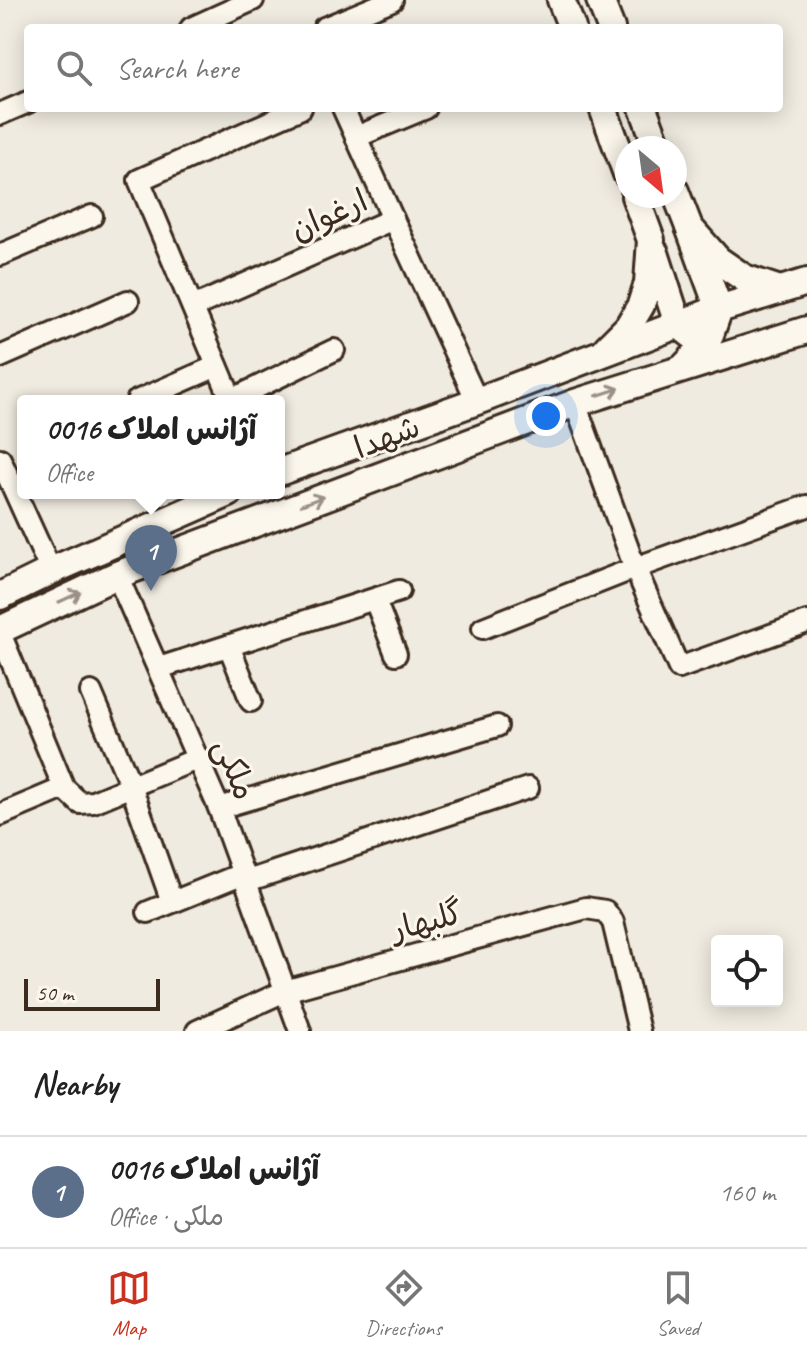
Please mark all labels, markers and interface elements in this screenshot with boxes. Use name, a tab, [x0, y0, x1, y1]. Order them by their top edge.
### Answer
search box	[24, 24, 783, 112]
icon: search	[52, 46, 96, 90]
text: Search here	[116, 49, 238, 87]
north arrow	[615, 136, 687, 208]
street label: ارغوان	[284, 180, 374, 250]
one-way arrow	[596, 383, 621, 398]
popup	[17, 395, 285, 499]
your location	[526, 396, 566, 436]
street label: شهدا	[348, 406, 426, 468]
text: آژانس املاک 0016	[45, 410, 257, 448]
text: Office	[45, 456, 93, 489]
one-way arrow	[299, 493, 324, 507]
pin: 1	[125, 525, 177, 591]
one-way arrow	[58, 589, 82, 604]
street label: ملکی	[204, 732, 266, 806]
street label: گلبهار	[384, 892, 467, 951]
map controls	[711, 935, 783, 1007]
button: locate	[711, 935, 783, 1007]
scale bar	[24, 975, 160, 1011]
text: 50 m	[36, 979, 73, 1007]
text: Nearby	[32, 1062, 118, 1105]
text: آژانس املاک 0016	[108, 1150, 319, 1188]
text: 1	[52, 1176, 64, 1209]
text: 160 m	[719, 1176, 775, 1209]
text: Office · ملکی	[108, 1200, 224, 1233]
tab: Map	[107, 1266, 151, 1342]
tab: Directions	[365, 1266, 442, 1342]
tab: Saved	[656, 1266, 700, 1342]

